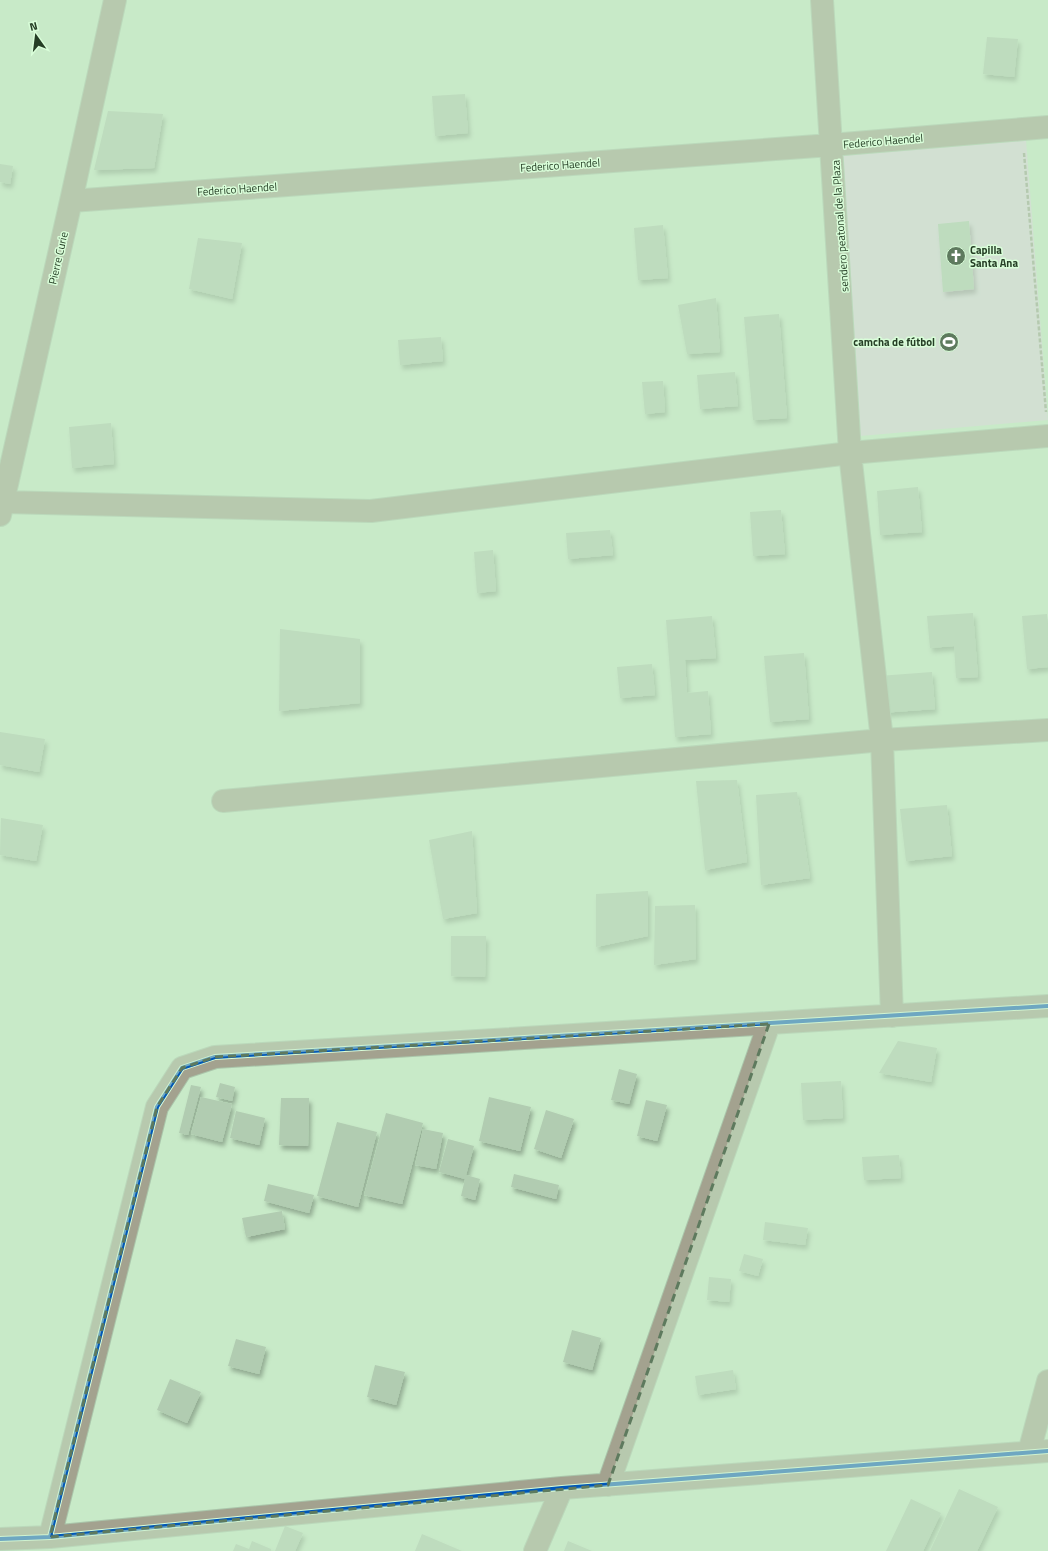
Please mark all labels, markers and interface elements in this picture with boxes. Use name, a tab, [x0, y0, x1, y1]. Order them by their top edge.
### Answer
north arrow	[16, 16, 56, 56]
text: N	[28, 18, 39, 35]
street label: Federico Haendel	[842, 130, 924, 152]
street label: Federico Haendel	[520, 154, 600, 176]
street label: sendero peatonal de la Plaza	[827, 159, 853, 292]
street label: Federico Haendel	[197, 178, 277, 200]
street label: Pierre Curie	[44, 230, 72, 286]
place label: Capilla Santa Ana	[970, 242, 1018, 271]
church icon: Capilla Santa Ana	[945, 245, 967, 267]
sports icon: camcha de fútbol	[938, 331, 960, 353]
place label: camcha de fútbol	[853, 334, 935, 350]

